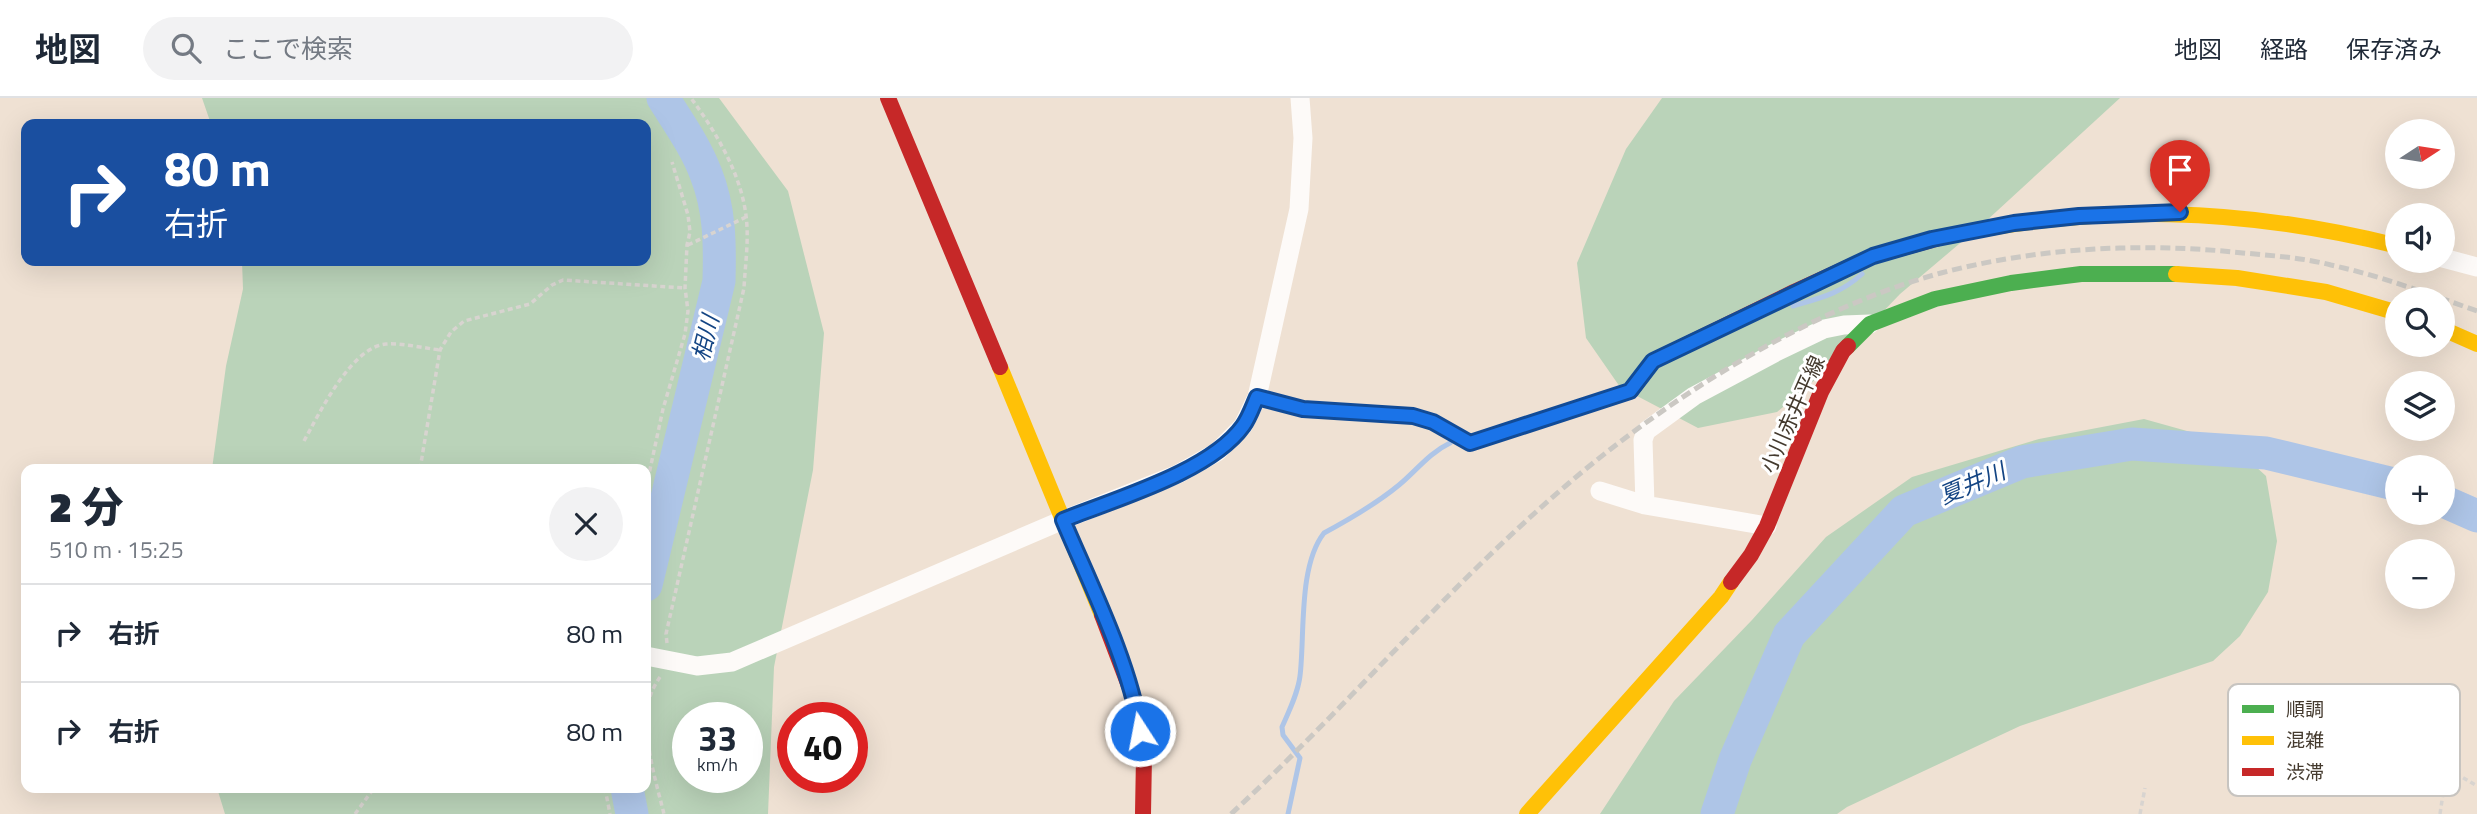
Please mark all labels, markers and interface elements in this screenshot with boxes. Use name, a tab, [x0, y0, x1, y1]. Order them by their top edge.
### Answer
search box	[143, 17, 633, 80]
text: 地図	[35, 24, 101, 74]
icon: search	[167, 29, 205, 67]
text: ここで検索	[223, 29, 353, 68]
text: 地図	[2174, 31, 2222, 67]
text: 経路	[2260, 31, 2308, 67]
text: 保存済み	[2346, 31, 2442, 67]
north arrow	[2385, 119, 2455, 189]
map controls	[2385, 119, 2455, 609]
text: 80 m	[164, 130, 271, 205]
pin	[2150, 140, 2210, 212]
icon: right	[49, 147, 140, 238]
icon: arrive	[2161, 151, 2199, 189]
text: 右折	[164, 199, 228, 247]
button: sound	[2385, 203, 2455, 273]
button: search	[2385, 287, 2455, 357]
water label: 相川	[682, 309, 728, 365]
street label: 小川赤井平線	[1752, 350, 1832, 478]
button: layers	[2385, 371, 2455, 441]
water label: 夏井川	[1933, 452, 2013, 513]
button: +	[2385, 455, 2455, 525]
text: 2 分	[49, 474, 123, 538]
button: close	[549, 487, 623, 561]
text: 510 m · 15:25	[49, 532, 184, 567]
button: −	[2385, 539, 2455, 609]
icon: right	[49, 614, 87, 652]
text: 右折	[108, 614, 160, 653]
text: 80 m	[566, 614, 623, 653]
legend	[2228, 684, 2460, 796]
position arrow	[1103, 694, 1177, 768]
text: 順調	[2286, 694, 2324, 723]
speed limit sign: 40	[777, 702, 868, 793]
text: 33	[698, 711, 737, 765]
icon: right	[49, 712, 87, 750]
text: 右折	[108, 712, 160, 751]
text: 80 m	[566, 712, 623, 751]
text: 混雑	[2286, 725, 2324, 754]
text: km/h	[697, 751, 738, 778]
text: 渋滞	[2286, 757, 2324, 786]

